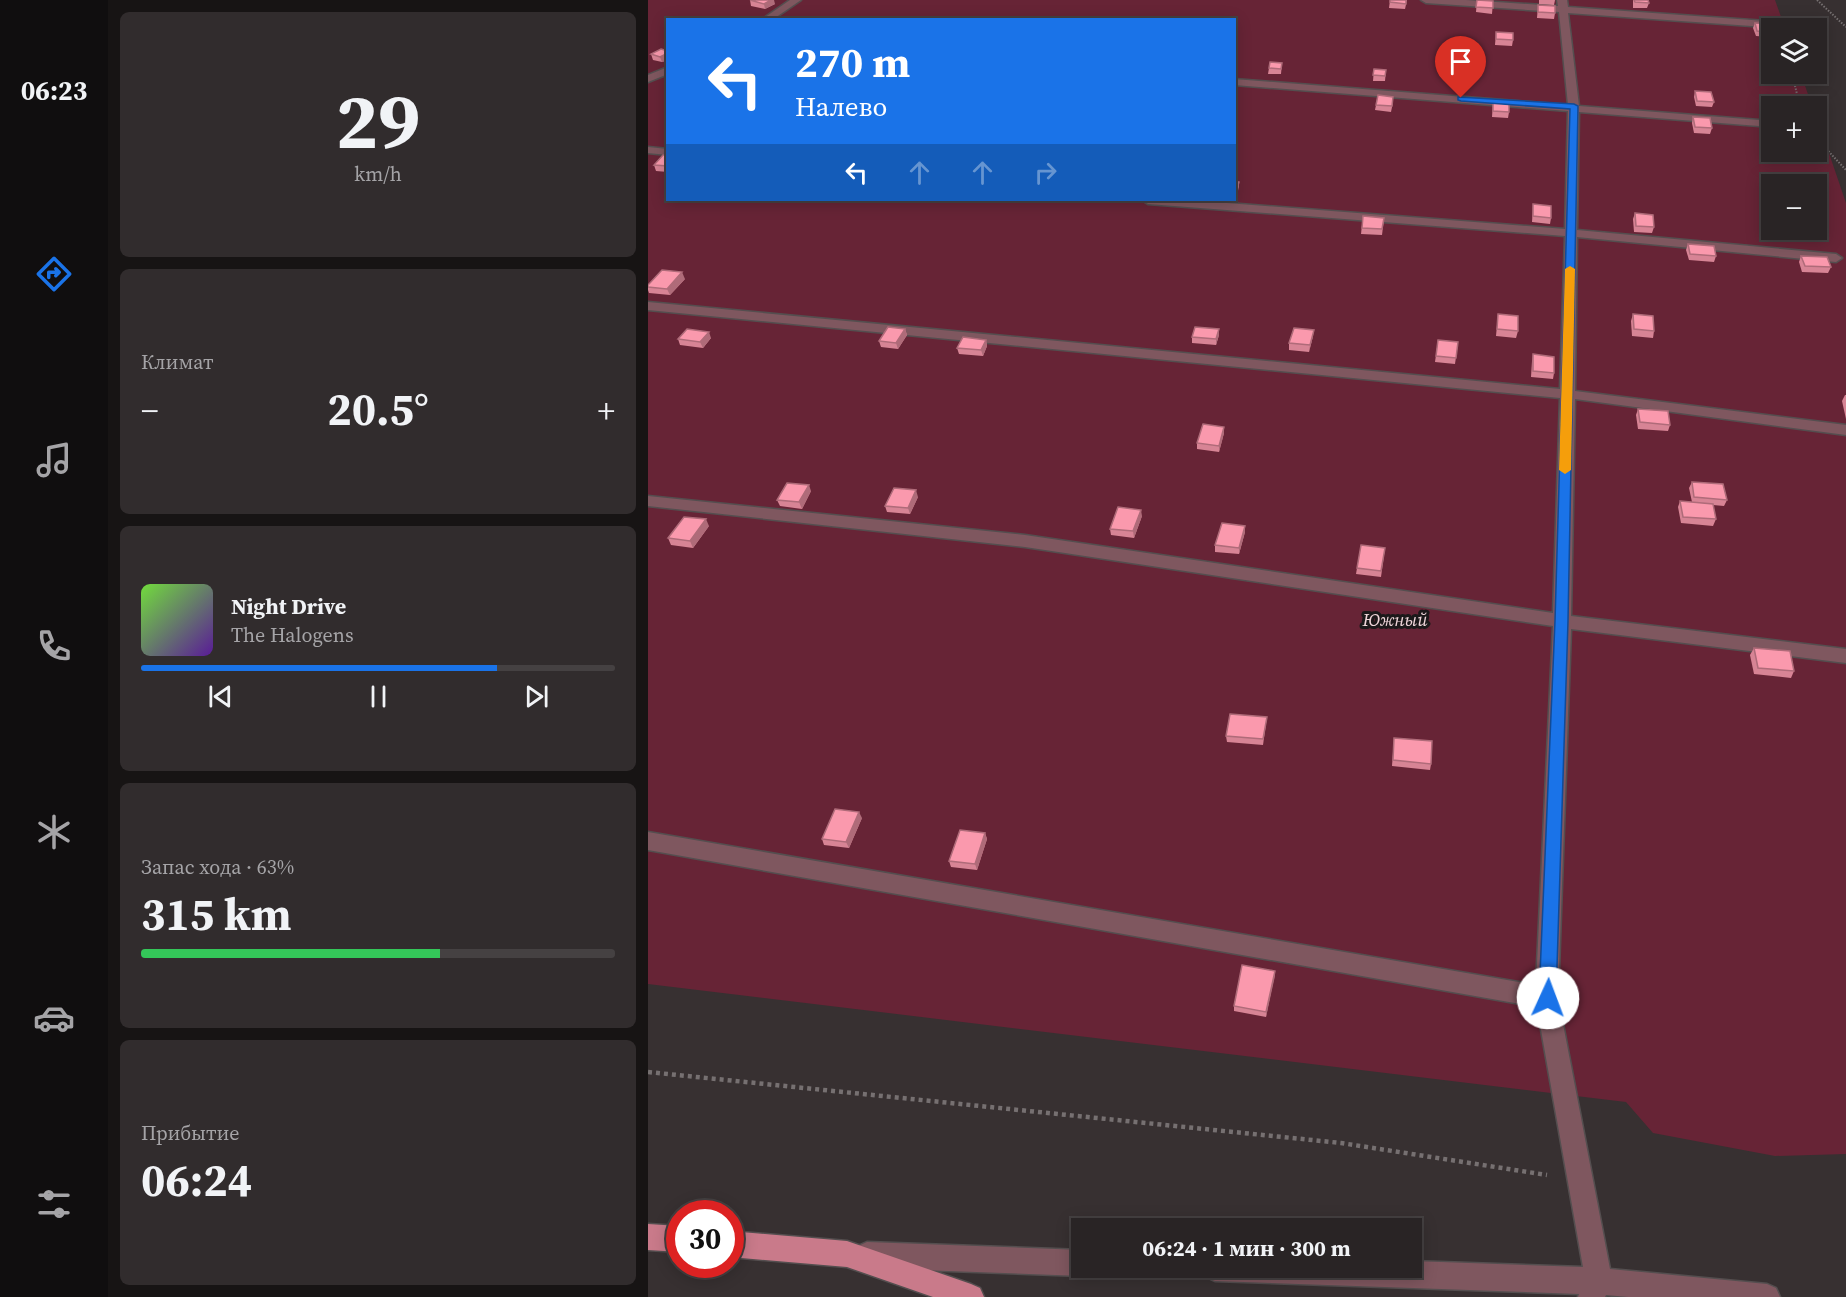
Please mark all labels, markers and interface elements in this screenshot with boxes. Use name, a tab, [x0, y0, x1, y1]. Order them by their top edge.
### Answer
map controls	[1761, 18, 1827, 240]
button: layers	[1761, 18, 1827, 84]
text: 270 m	[795, 33, 910, 91]
pin	[1435, 36, 1486, 98]
icon: left	[696, 42, 774, 120]
icon: arrive	[1444, 45, 1477, 78]
text: 29	[336, 67, 420, 174]
text: 06:23	[21, 72, 87, 109]
text: Налево	[795, 88, 887, 125]
button: +	[1761, 96, 1827, 162]
icon: left	[840, 156, 873, 189]
icon: ahead	[903, 156, 936, 189]
icon: ahead	[966, 156, 999, 189]
icon: right	[1029, 156, 1062, 189]
text: km/h	[354, 160, 402, 188]
button: −	[1761, 174, 1827, 240]
icon: directions	[33, 253, 75, 295]
text: Климат	[141, 348, 214, 376]
text: 20.5°	[327, 378, 429, 440]
text: −	[141, 388, 159, 433]
text: +	[598, 388, 615, 433]
icon: music	[33, 439, 75, 481]
text: Night Drive	[231, 591, 346, 621]
park label: Южный	[1361, 607, 1428, 632]
text: The Halogens	[231, 621, 354, 649]
icon: phone	[33, 625, 75, 667]
icon: previous	[204, 680, 237, 713]
icon: pause	[362, 680, 395, 713]
icon: next	[520, 680, 553, 713]
icon: climate	[33, 811, 75, 853]
text: Запас хода · 63%	[141, 853, 294, 881]
text: 315 km	[141, 883, 292, 945]
position arrow	[1516, 966, 1580, 1030]
icon: car	[33, 997, 75, 1039]
text: Прибытие	[141, 1119, 239, 1147]
text: 06:24	[141, 1149, 252, 1211]
icon: filters	[33, 1183, 75, 1225]
speed limit sign: 30	[666, 1200, 744, 1278]
text: 06:24 · 1 мин · 300 m	[1142, 1233, 1351, 1263]

